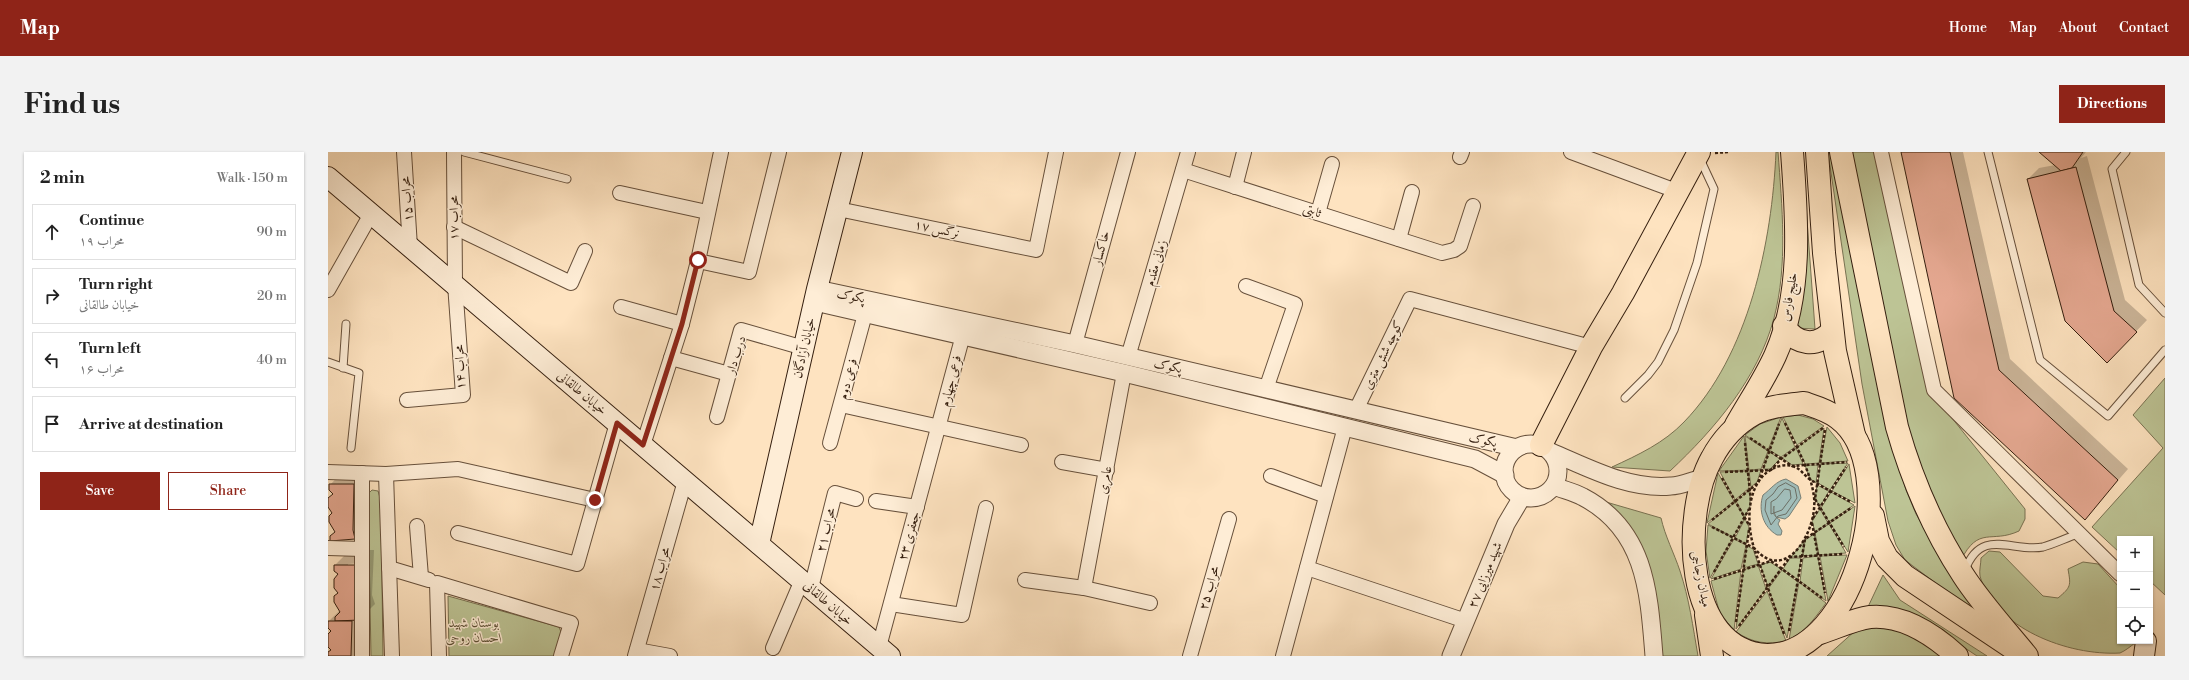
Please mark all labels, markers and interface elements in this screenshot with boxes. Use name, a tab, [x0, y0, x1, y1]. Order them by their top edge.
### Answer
text: Map	[20, 16, 60, 40]
text: Home	[1949, 19, 1987, 37]
text: Map	[2009, 19, 2037, 37]
text: About	[2059, 19, 2097, 37]
text: Contact	[2119, 19, 2169, 37]
button: Directions	[2059, 85, 2165, 123]
text: Find us	[24, 87, 120, 122]
text: 2 min	[40, 167, 85, 189]
text: Walk · 150 m	[217, 170, 288, 186]
street label: محراب ۱۵	[397, 176, 417, 222]
street label: محراب ۱۷	[446, 195, 462, 241]
street label: ثابتی	[1301, 201, 1324, 222]
text: Continue	[79, 211, 144, 230]
street label: نرگس ۱۷	[913, 216, 961, 243]
icon: ahead	[41, 221, 63, 243]
text: 90 m	[256, 224, 287, 240]
street label: خاکسار	[1088, 229, 1113, 269]
text: محراب ۱۹	[79, 233, 124, 249]
street label: زمانی مقدم	[1142, 238, 1173, 289]
route start	[689, 251, 707, 269]
street label: خلیج فارس	[1777, 271, 1804, 323]
text: Turn right	[79, 275, 153, 294]
icon: right	[41, 285, 63, 307]
street label: پکوک	[835, 285, 867, 308]
text: 20 m	[257, 288, 287, 304]
text: خیابان طالقانی	[79, 297, 139, 313]
street label: خیابان آزادگان	[789, 316, 819, 380]
street label: کوچه شش متری	[1359, 318, 1407, 393]
street label: درب دار	[722, 334, 750, 378]
text: Turn left	[79, 339, 141, 358]
street label: محراب ۱۴	[451, 344, 469, 390]
icon: left	[41, 349, 63, 371]
text: 40 m	[257, 352, 287, 368]
street label: فرعی چهارم	[937, 353, 968, 409]
street label: پکوک	[1152, 355, 1184, 378]
street label: فرعی دوم	[835, 357, 864, 402]
text: محراب ۱۶	[79, 361, 124, 377]
street label: خیابان طالقانی	[554, 367, 610, 419]
icon: arrive	[41, 413, 63, 435]
text: Arrive at destination	[79, 415, 223, 434]
street label: پکوک	[1467, 429, 1499, 452]
street label: عامری	[1094, 464, 1117, 496]
button: Save	[40, 472, 160, 510]
button: Share	[168, 472, 288, 510]
route end	[586, 491, 604, 509]
street label: محراب ۲۱	[813, 506, 839, 554]
street label: جعفری ۲۳	[894, 510, 924, 562]
map controls	[2117, 536, 2153, 644]
button: +	[2117, 536, 2153, 572]
street label: شهید میرزایی ۲۷	[1464, 540, 1506, 610]
street label: محراب ۱۸	[646, 545, 674, 593]
street label: میدان زجاجی	[1687, 549, 1715, 609]
street label: محراب ۲۵	[1195, 564, 1223, 612]
button: −	[2117, 572, 2153, 608]
street label: خیابان طالقانی	[800, 577, 856, 629]
button: locate	[2117, 608, 2153, 644]
park label: بوستان شهید احسان روحی	[446, 615, 502, 646]

